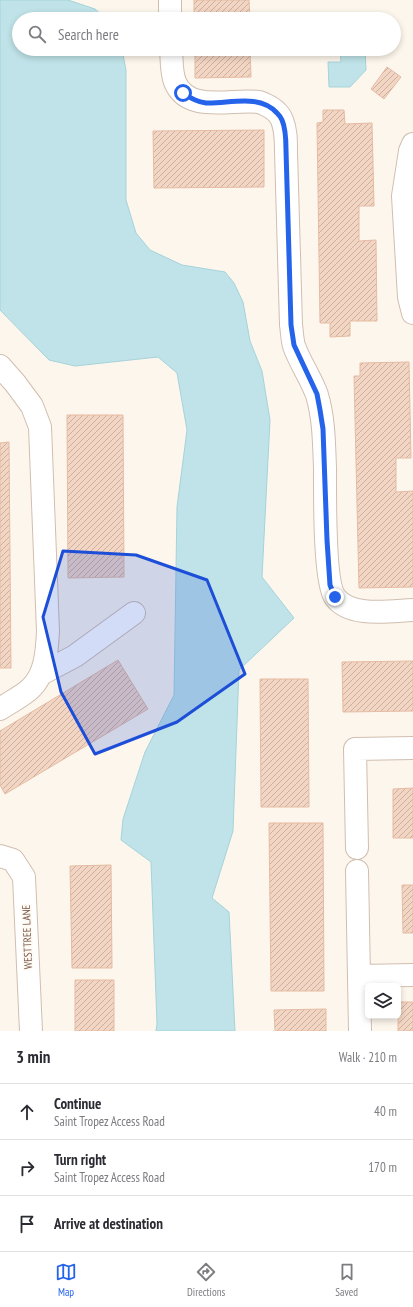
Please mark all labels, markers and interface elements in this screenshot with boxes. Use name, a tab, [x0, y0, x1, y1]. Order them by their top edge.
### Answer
search box	[12, 12, 401, 56]
icon: search	[26, 23, 48, 45]
text: Search here	[58, 25, 119, 44]
route start	[174, 84, 192, 102]
route end	[326, 588, 344, 606]
street label: WESTTREE LANE	[19, 904, 35, 969]
map controls	[365, 983, 401, 1019]
button: layers	[365, 983, 401, 1019]
text: 3 min	[16, 1046, 50, 1068]
text: Walk · 210 m	[339, 1049, 397, 1066]
text: Continue	[54, 1094, 101, 1113]
icon: ahead	[16, 1101, 38, 1123]
text: 40 m	[374, 1103, 397, 1120]
text: Saint Tropez Access Road	[54, 1113, 165, 1130]
text: Turn right	[54, 1150, 106, 1169]
icon: right	[16, 1157, 38, 1179]
text: 170 m	[368, 1159, 397, 1176]
text: Saint Tropez Access Road	[54, 1169, 165, 1186]
icon: arrive	[16, 1213, 38, 1235]
text: Arrive at destination	[54, 1214, 163, 1233]
tab: Map	[55, 1261, 77, 1299]
tab: Directions	[187, 1261, 225, 1299]
tab: Saved	[335, 1261, 358, 1299]

